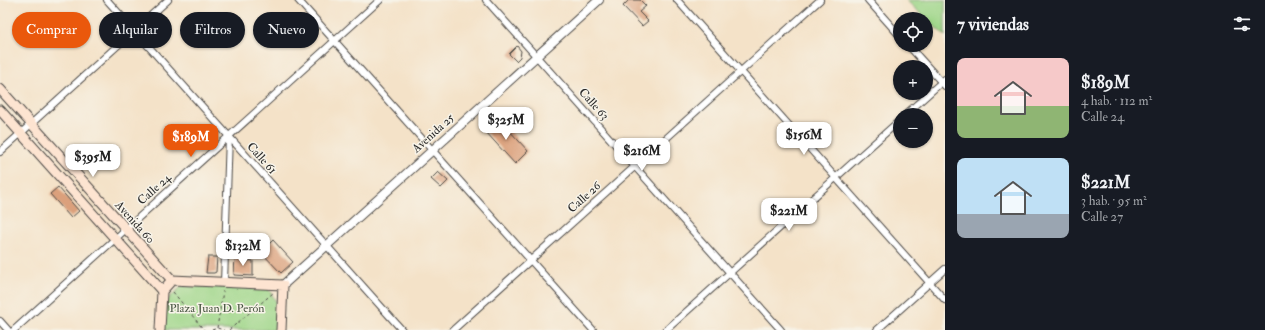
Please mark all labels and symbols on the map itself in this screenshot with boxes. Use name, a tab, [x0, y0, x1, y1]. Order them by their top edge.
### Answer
street label: Calle 63	[575, 85, 612, 123]
pin: $325M	[478, 107, 534, 141]
street label: Avenida 25	[408, 110, 458, 157]
pin: $156M	[776, 122, 832, 156]
pin: $189M	[163, 124, 219, 158]
pin: $216M	[614, 138, 670, 172]
street label: Calle 61	[243, 139, 280, 177]
pin: $395M	[65, 144, 121, 178]
street label: Calle 24	[134, 170, 175, 208]
street label: Calle 26	[565, 178, 605, 216]
street label: Avenida 60	[111, 197, 158, 247]
pin: $221M	[761, 198, 817, 232]
pin: $132M	[215, 233, 271, 267]
park label: Plaza Juan D. Perón	[169, 301, 265, 316]

